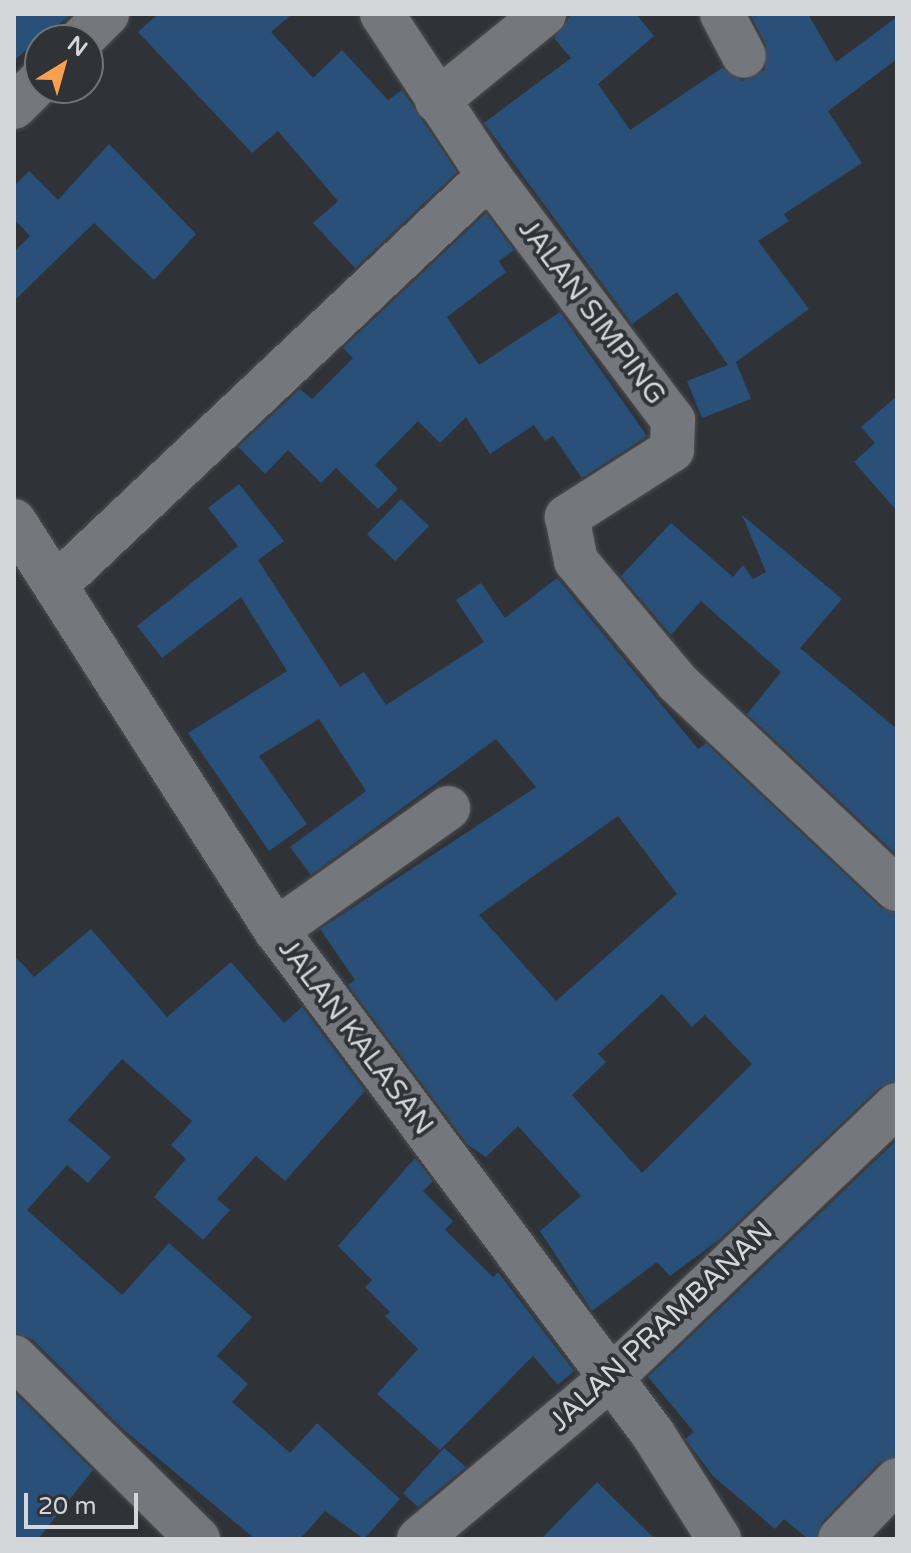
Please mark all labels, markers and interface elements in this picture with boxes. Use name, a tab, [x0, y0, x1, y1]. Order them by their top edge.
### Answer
north arrow	[24, 24, 104, 104]
text: N	[62, 31, 92, 62]
street label: JALAN SIMPING	[512, 213, 672, 411]
street label: JALAN KALASAN	[271, 933, 441, 1141]
street label: JALAN PRAMBANAN	[542, 1214, 780, 1438]
scale bar	[28, 1477, 142, 1527]
text: 20 m	[38, 1492, 96, 1521]

